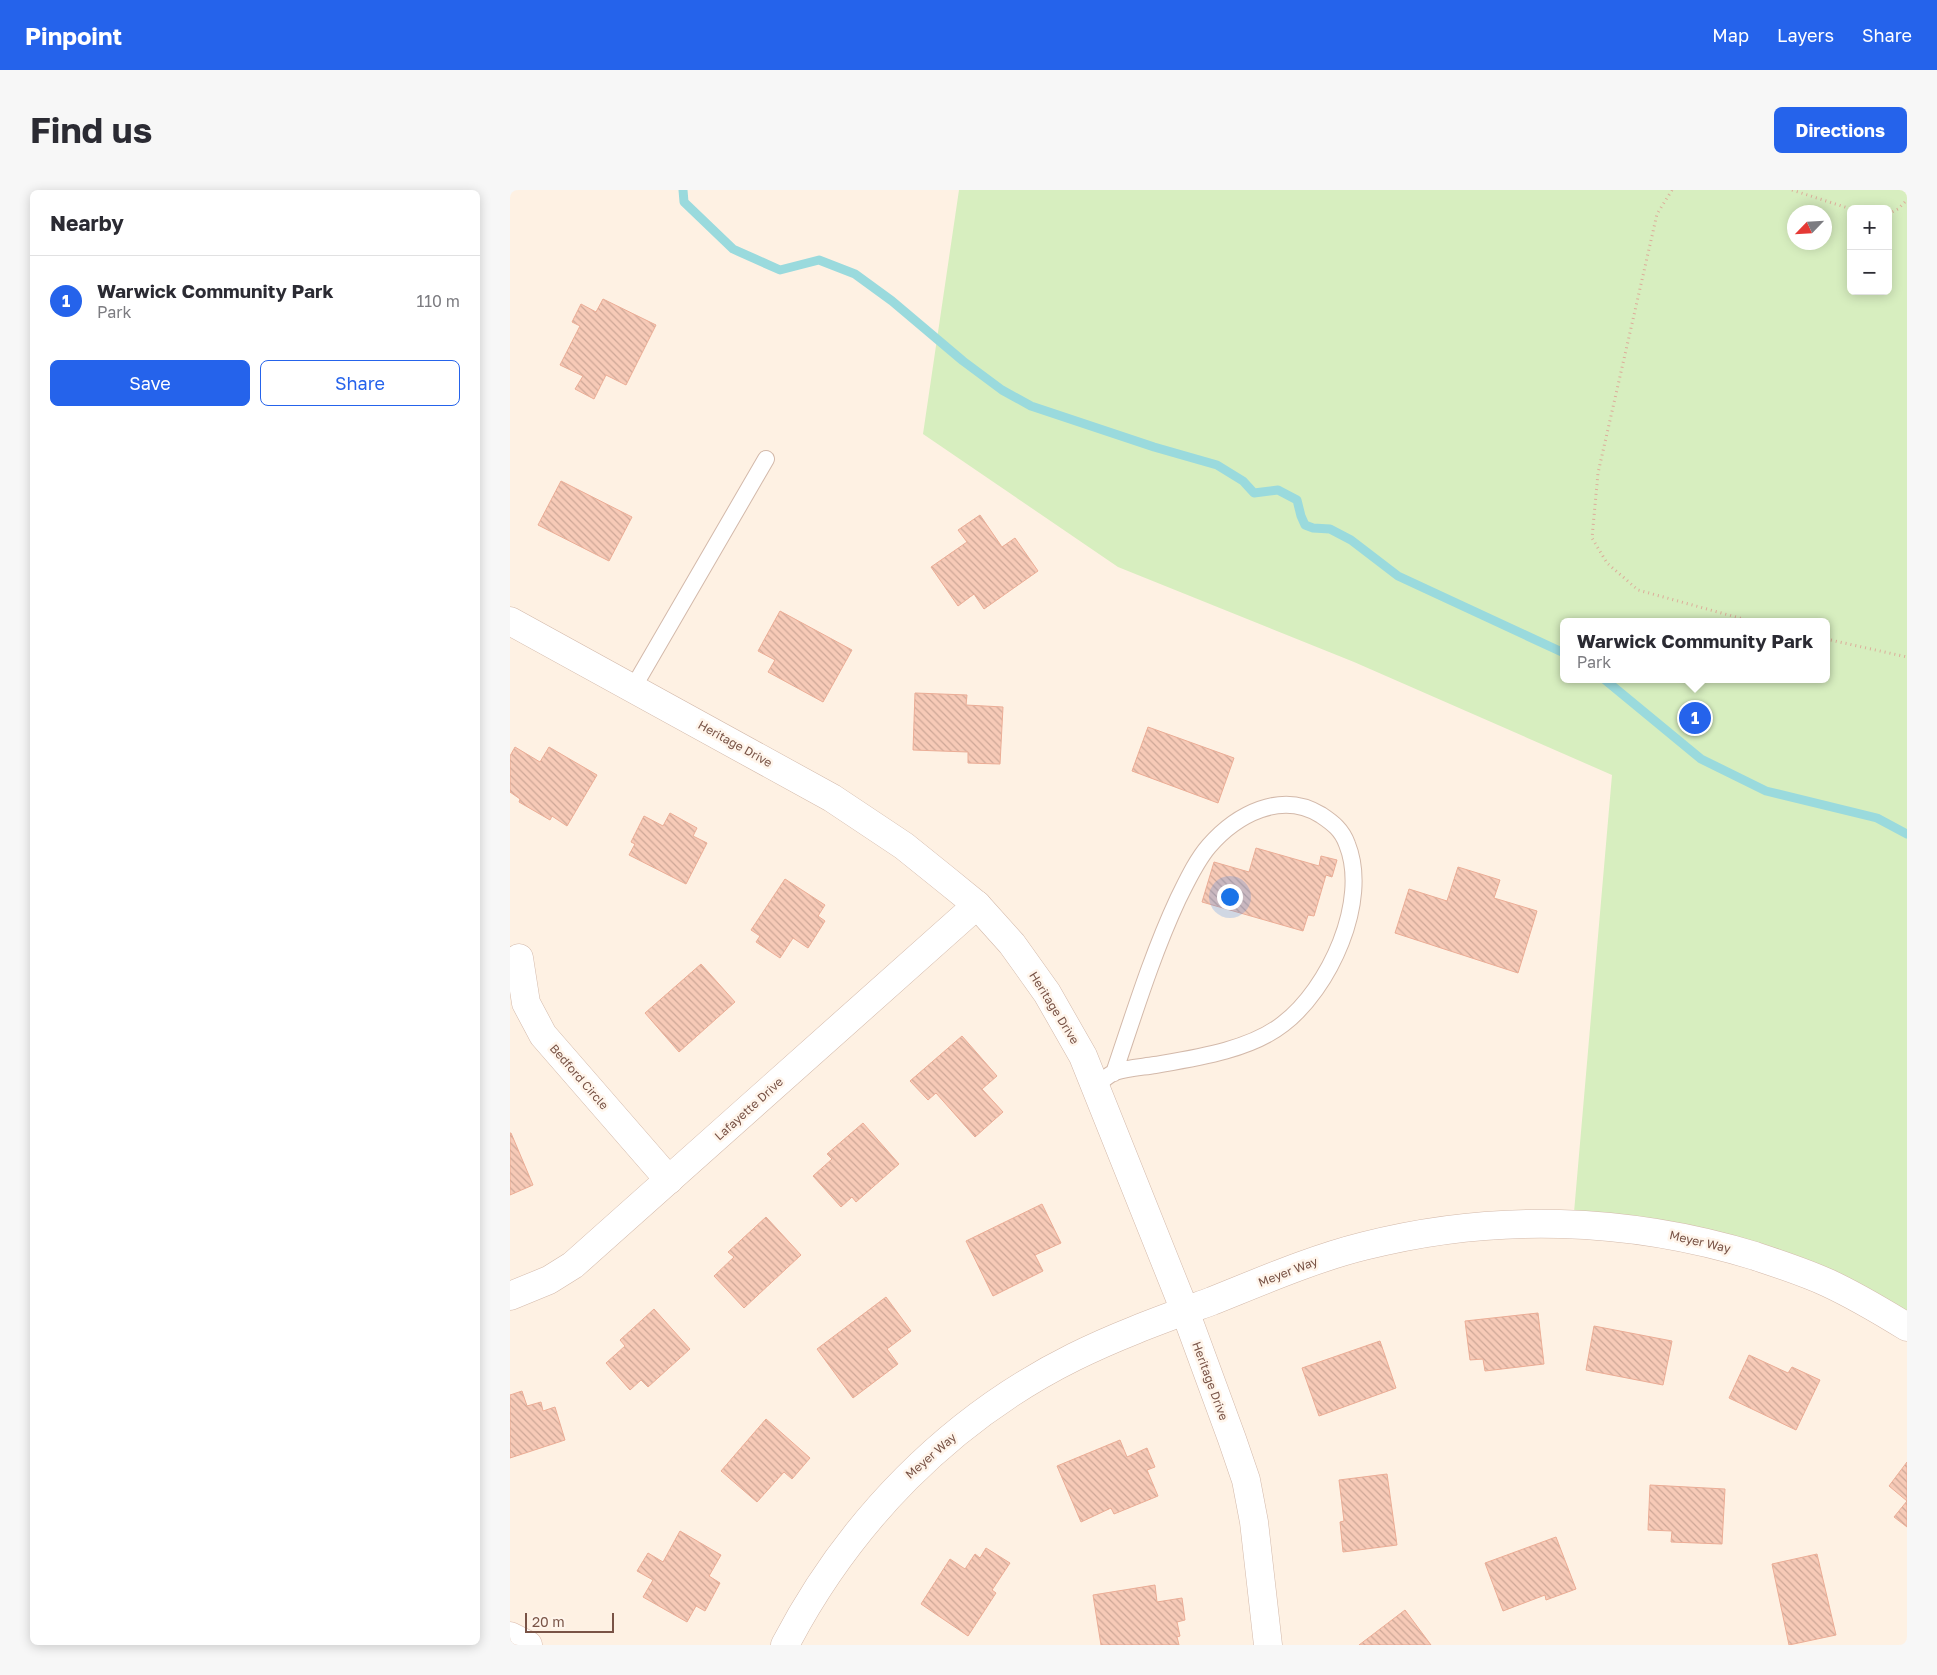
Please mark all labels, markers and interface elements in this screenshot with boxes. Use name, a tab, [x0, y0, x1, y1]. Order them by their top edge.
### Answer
text: Pinpoint	[25, 21, 122, 50]
text: Map	[1712, 24, 1749, 46]
text: Layers	[1777, 24, 1834, 46]
text: Share	[1862, 24, 1912, 46]
button: Directions	[1774, 107, 1907, 153]
text: Find us	[30, 109, 152, 151]
north arrow	[1787, 205, 1832, 250]
map controls	[1847, 205, 1892, 295]
button: +	[1847, 205, 1892, 250]
text: Nearby	[50, 210, 124, 236]
button: −	[1847, 250, 1892, 295]
text: Warwick Community Park	[97, 279, 334, 302]
text: 1	[62, 291, 70, 311]
text: 110 m	[416, 291, 460, 311]
text: Park	[97, 302, 132, 322]
button: Save	[50, 360, 250, 406]
button: Share	[260, 360, 460, 406]
popup	[1560, 618, 1830, 683]
text: Warwick Community Park	[1577, 629, 1813, 652]
text: Park	[1577, 652, 1611, 672]
pin: 1	[1679, 699, 1711, 737]
street label: Heritage Drive	[695, 717, 775, 770]
your location	[1217, 884, 1243, 910]
street label: Heritage Drive	[1026, 969, 1083, 1047]
street label: Bedford Circle	[547, 1041, 612, 1113]
street label: Lafayette Drive	[711, 1074, 786, 1143]
street label: Meyer Way	[1668, 1227, 1732, 1256]
street label: Meyer Way	[1256, 1253, 1320, 1290]
street label: Heritage Drive	[1189, 1339, 1232, 1422]
street label: Meyer Way	[902, 1429, 959, 1482]
scale bar	[525, 1610, 614, 1633]
text: 20 m	[532, 1613, 565, 1630]

